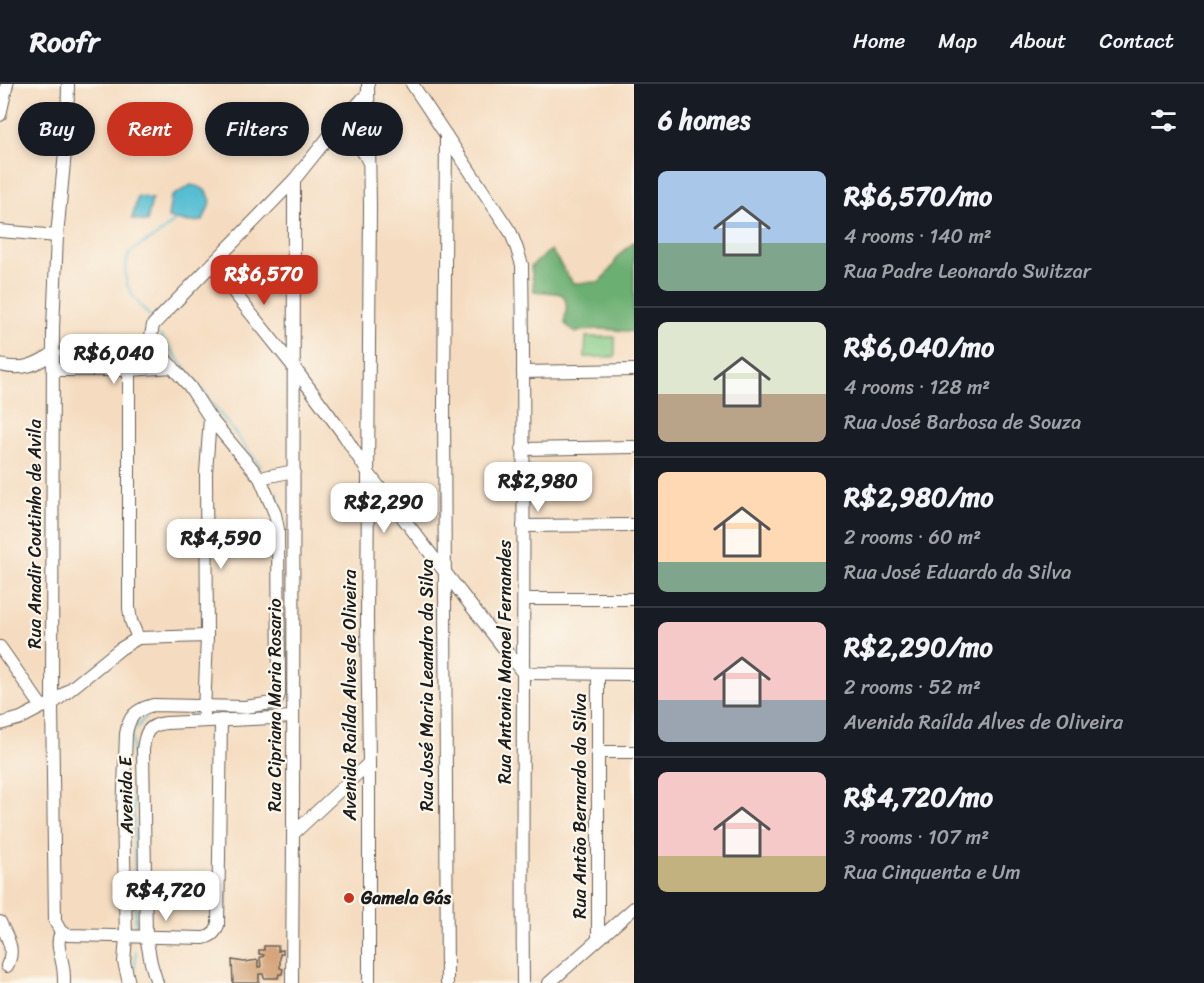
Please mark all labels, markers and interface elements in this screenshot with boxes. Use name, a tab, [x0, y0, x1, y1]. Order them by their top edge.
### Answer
text: Roofr	[30, 17, 99, 66]
text: Home	[853, 22, 905, 60]
text: Map	[938, 22, 977, 60]
text: About	[1010, 22, 1067, 60]
text: Contact	[1100, 22, 1174, 60]
text: 6 homes	[658, 97, 750, 143]
chip: Buy	[18, 102, 95, 156]
chip: Rent	[107, 102, 193, 156]
chip: Filters	[205, 102, 309, 156]
chip: New	[321, 102, 403, 156]
icon: filters	[1147, 104, 1180, 137]
text: R$6,570/mo	[844, 173, 992, 219]
icon: home	[706, 195, 778, 267]
text: 4 rooms · 140 m²	[844, 219, 992, 254]
text: Rua Padre Leonardo Switzar	[844, 254, 1091, 289]
pin: R$6,570	[209, 255, 319, 306]
text: R$6,570	[225, 257, 303, 292]
text: R$6,040/mo	[844, 324, 994, 370]
pin: R$6,040	[59, 334, 169, 385]
text: R$6,040	[74, 336, 154, 371]
icon: home	[706, 346, 778, 418]
text: 4 rooms · 128 m²	[844, 370, 990, 405]
text: Rua José Barbosa de Souza	[844, 405, 1081, 440]
street label: Rua Anadir Coutinho de Avila	[19, 418, 51, 649]
pin: R$2,980	[483, 462, 593, 513]
text: R$2,980	[498, 464, 578, 499]
text: R$2,980/mo	[844, 474, 993, 520]
pin: R$2,290	[329, 483, 439, 534]
text: R$2,290	[345, 485, 423, 520]
icon: home	[706, 496, 778, 568]
pin: R$4,590	[166, 519, 276, 570]
text: 2 rooms · 60 m²	[844, 520, 981, 555]
text: R$4,590	[181, 521, 261, 556]
street label: Rua Antonia Manoel Fernandes	[489, 539, 521, 784]
text: Rua José Eduardo da Silva	[844, 555, 1071, 590]
street label: Rua José Maria Leandro da Silva	[411, 559, 443, 811]
street label: Avenida Raílda Alves de Oliveira	[334, 568, 366, 822]
street label: Rua Cipriana Maria Rosario	[259, 598, 291, 812]
text: R$2,290/mo	[844, 624, 993, 670]
icon: home	[706, 646, 778, 718]
text: 2 rooms · 52 m²	[844, 670, 981, 705]
street label: Rua Antão Bernardo da Silva	[564, 693, 596, 919]
text: Avenida Raílda Alves de Oliveira	[844, 705, 1123, 740]
street label: Avenida E	[109, 755, 143, 835]
text: R$4,720/mo	[844, 774, 993, 820]
icon: home	[706, 796, 778, 868]
text: 3 rooms · 107 m²	[844, 820, 989, 855]
text: Rua Cinquenta e Um	[844, 855, 1021, 890]
pin: R$4,720	[111, 871, 221, 922]
text: R$4,720	[126, 873, 206, 908]
place label: Gamela Gás	[360, 882, 451, 914]
marker: Gamela Gás	[342, 891, 356, 905]

